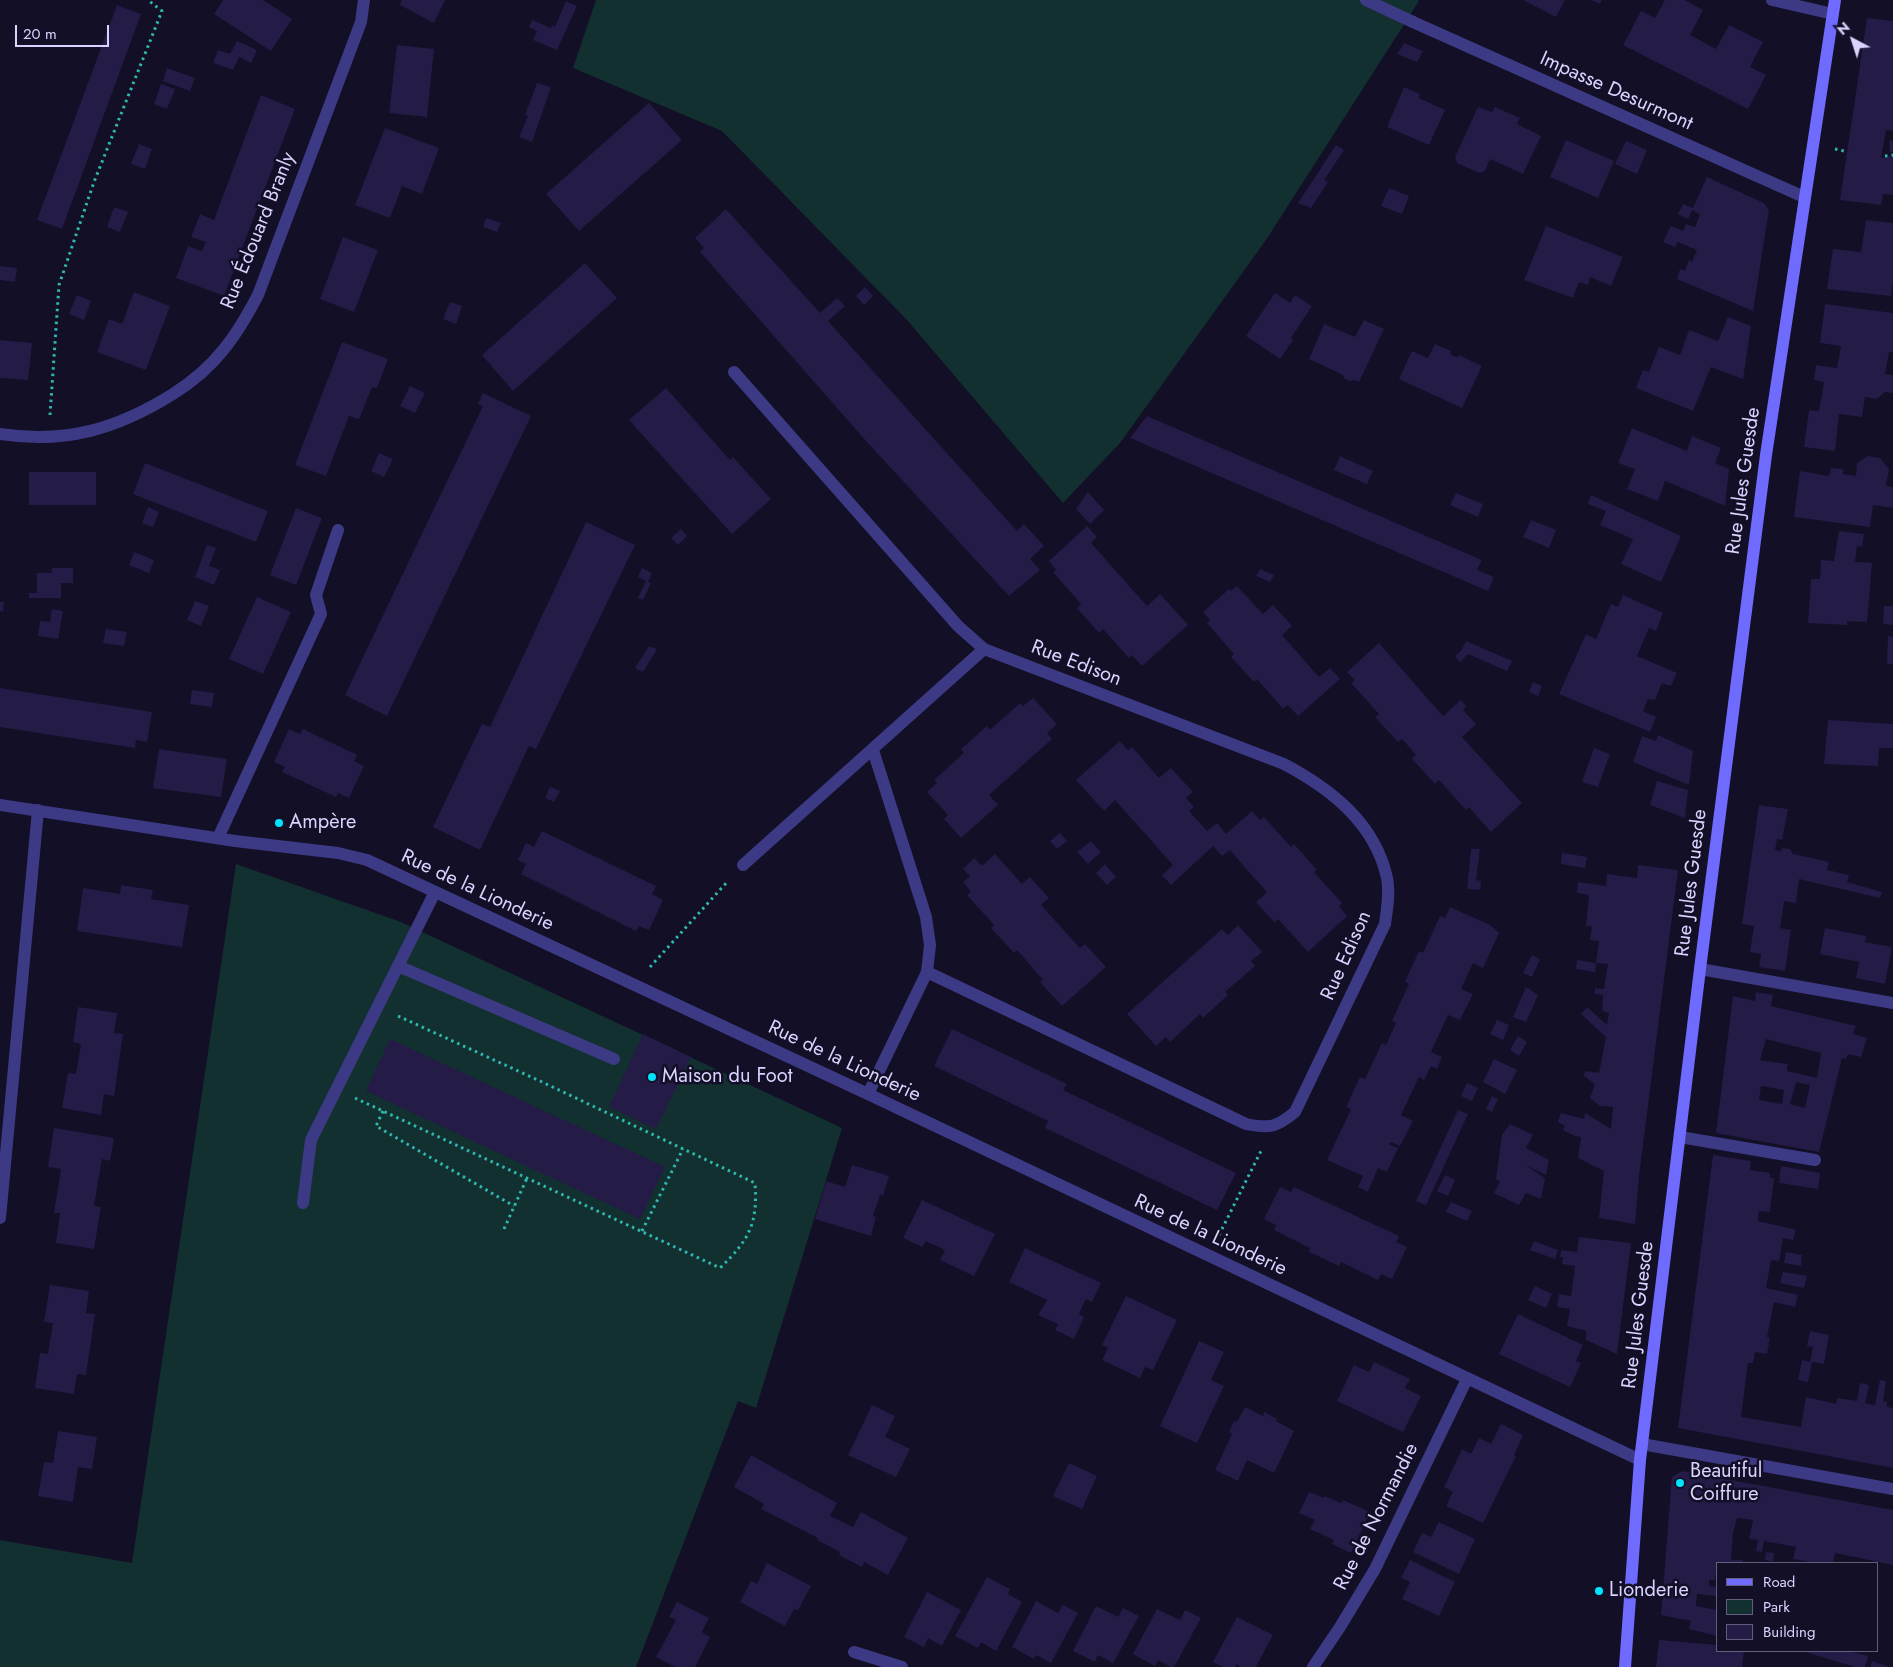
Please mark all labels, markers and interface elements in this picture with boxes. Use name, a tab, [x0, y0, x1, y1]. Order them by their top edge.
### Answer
scale bar	[18, 15, 111, 47]
north arrow	[1828, 15, 1878, 65]
text: N	[1833, 17, 1854, 40]
text: 20 m	[23, 23, 57, 45]
street label: Impasse Desurmont	[1536, 47, 1696, 137]
street label: Rue Édouard Branly	[217, 149, 301, 313]
street label: Rue Jules Guesde	[1722, 406, 1766, 556]
street label: Rue Edison	[1027, 636, 1125, 692]
street label: Rue Jules Guesde	[1671, 808, 1713, 958]
place label: Ampère	[289, 811, 356, 835]
marker: Ampère	[273, 817, 285, 829]
street label: Rue de la Lionderie	[397, 845, 557, 937]
street label: Rue Edison	[1317, 908, 1377, 1004]
street label: Rue de la Lionderie	[764, 1016, 924, 1108]
place label: Maison du Foot	[662, 1065, 792, 1089]
marker: Maison du Foot	[646, 1071, 658, 1083]
street label: Rue de la Lionderie	[1130, 1190, 1290, 1282]
street label: Rue Jules Guesde	[1618, 1240, 1660, 1390]
street label: Rue de Normandie	[1330, 1440, 1424, 1594]
place label: Beautiful Coiffure	[1690, 1460, 1762, 1507]
marker: Beautiful Coiffure	[1674, 1477, 1686, 1489]
legend	[1716, 1562, 1878, 1652]
text: Road	[1763, 1571, 1795, 1593]
place label: Lionderie	[1609, 1579, 1689, 1603]
marker: Lionderie	[1593, 1585, 1605, 1597]
text: Park	[1763, 1596, 1790, 1618]
text: Building	[1763, 1621, 1815, 1643]

